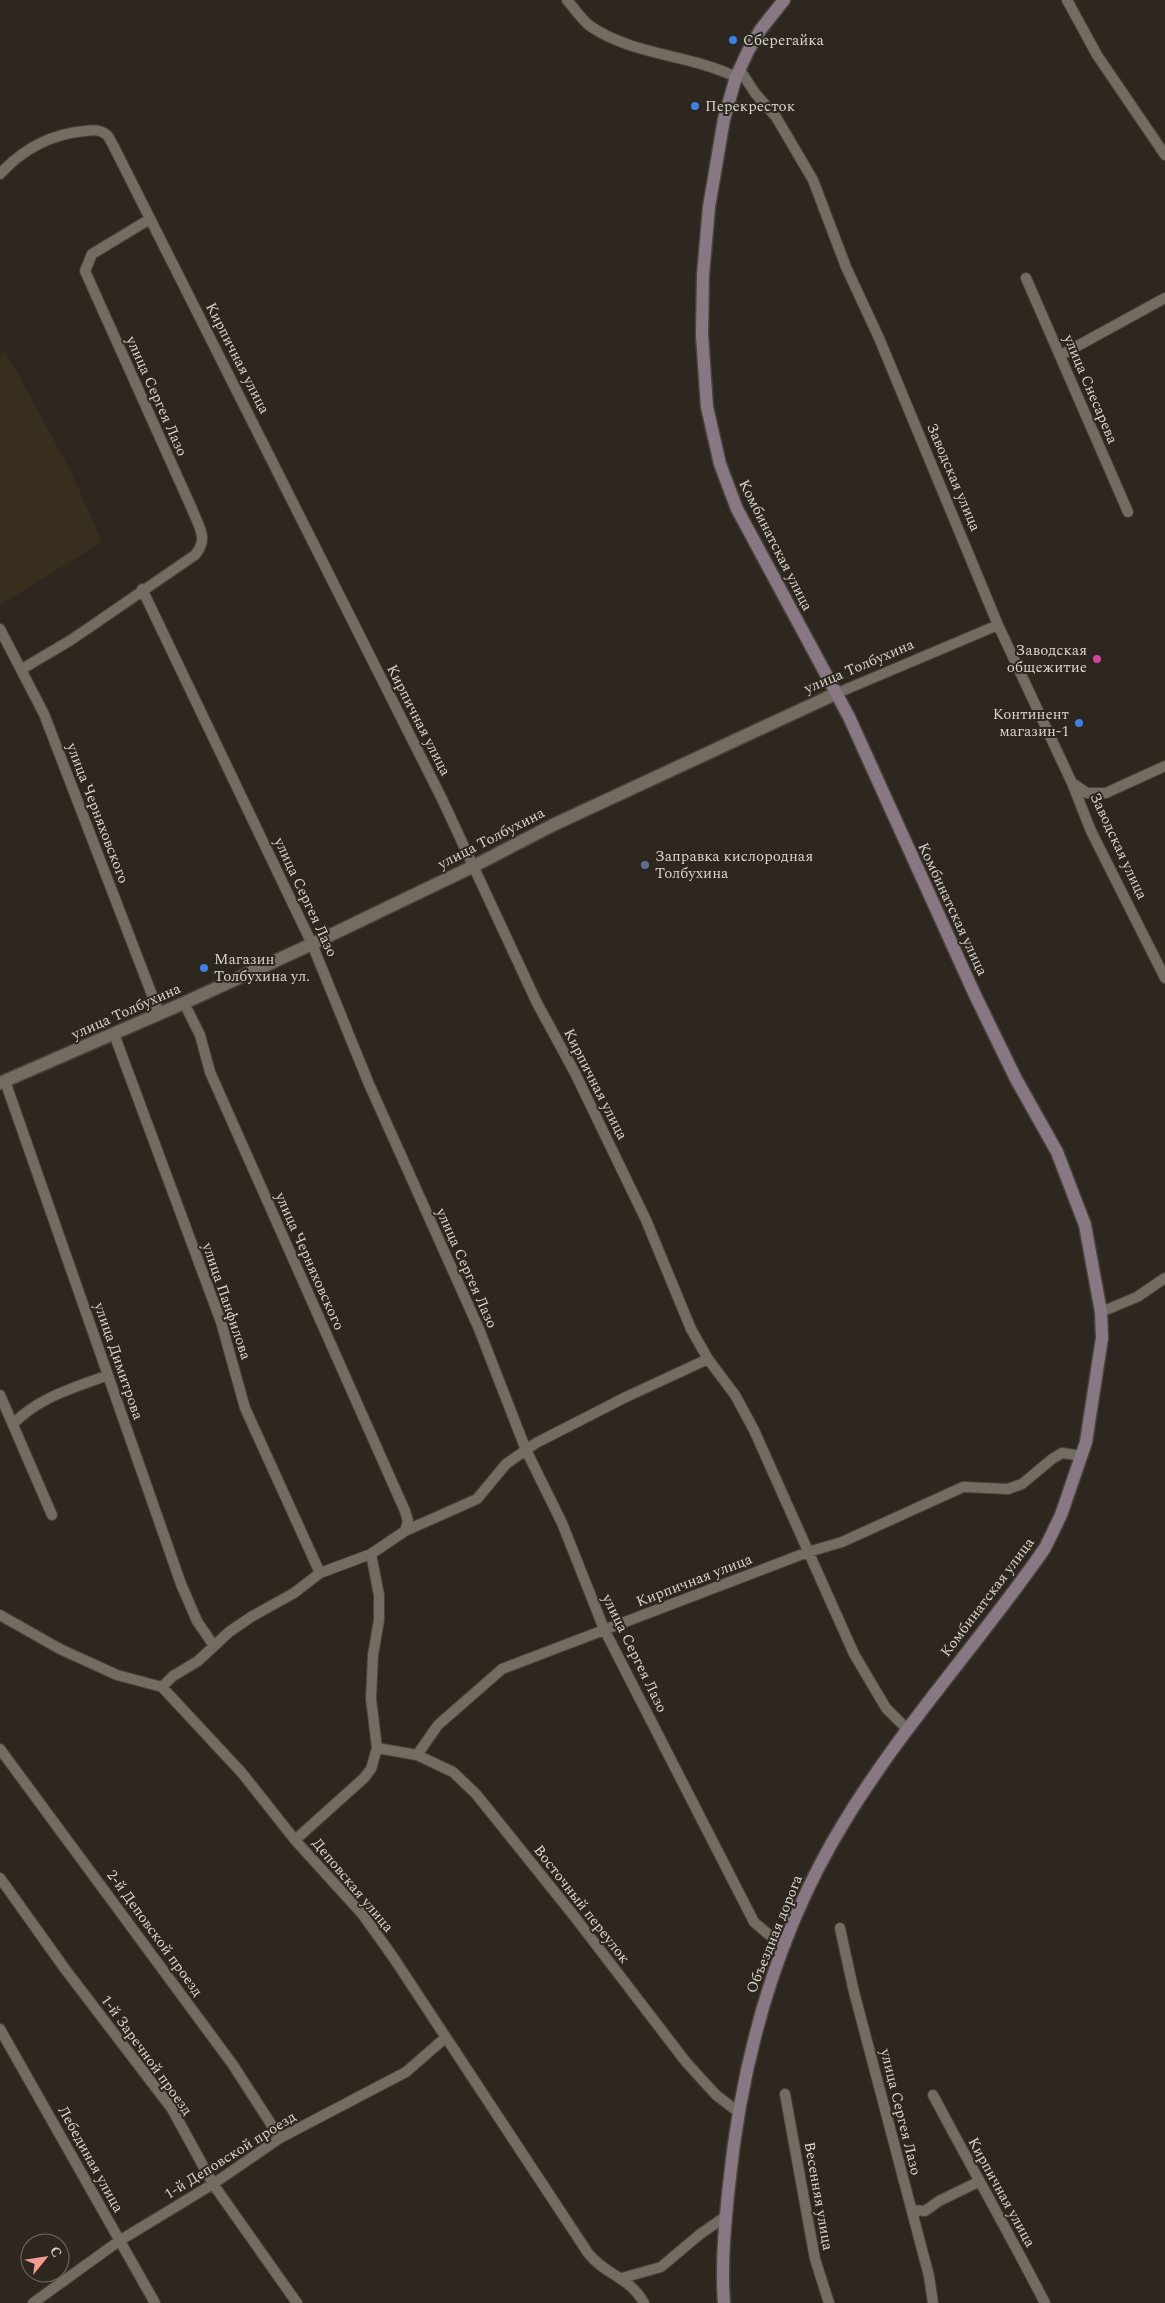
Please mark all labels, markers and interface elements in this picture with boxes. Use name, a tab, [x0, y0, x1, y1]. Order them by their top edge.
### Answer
place label: Сберегайка	[743, 29, 825, 52]
marker: Сберегайка	[727, 34, 739, 46]
place label: Перекресток	[705, 95, 795, 118]
marker: Перекресток	[689, 100, 701, 112]
street label: Кирпичная улица	[199, 298, 276, 419]
street label: улица Снесарева	[1057, 330, 1124, 448]
street label: улица Сергея Лазо	[119, 331, 193, 460]
street label: Заводская улица	[920, 419, 987, 536]
street label: Комбинатская улица	[732, 476, 819, 616]
street label: улица Толбухина	[800, 633, 918, 700]
place label: Заводская общежитие	[1007, 639, 1087, 679]
marker: Заводская общежитие	[1091, 653, 1103, 665]
street label: Кирпичная улица	[380, 660, 457, 781]
place label: Континент магазин-1	[993, 703, 1069, 743]
marker: Континент магазин-1	[1073, 717, 1085, 729]
street label: улица Черняховского	[60, 739, 135, 887]
street label: Заводская улица	[1084, 789, 1154, 904]
street label: улица Толбухина	[433, 801, 549, 876]
street label: улица Сергея Лазо	[267, 833, 343, 961]
street label: Комбинатская улица	[912, 839, 994, 980]
place label: Заправка кислородная Толбухина	[655, 845, 813, 885]
marker: Заправка кислородная Толбухина	[639, 859, 651, 871]
place label: Магазин Толбухина ул.	[214, 948, 310, 988]
marker: Магазин Толбухина ул.	[198, 962, 210, 974]
street label: улица Толбухина	[67, 977, 185, 1046]
street label: Кирпичная улица	[557, 1024, 634, 1145]
street label: улица Черняховского	[268, 1188, 350, 1334]
street label: улица Сергея Лазо	[429, 1203, 503, 1332]
street label: улица Панфилова	[195, 1238, 258, 1364]
street label: улица Димитрова	[87, 1298, 150, 1424]
street label: Комбинатская улица	[935, 1532, 1041, 1662]
street label: Кирпичная улица	[633, 1548, 756, 1613]
street label: улица Сергея Лазо	[595, 1589, 673, 1716]
street label: Деповская улица	[306, 1833, 400, 1938]
street label: Восточный переулок	[528, 1840, 635, 1969]
street label: 2-й Деповской проезд	[101, 1865, 209, 2002]
street label: Объездная дорога	[740, 1871, 809, 1997]
street label: 1-й Заречной проезд	[95, 1990, 198, 2120]
street label: улица Сергея Лазо	[873, 2045, 927, 2178]
street label: Лебединая улица	[52, 2102, 130, 2217]
street label: 1-й Деповской проезд	[160, 2105, 301, 2205]
street label: Кирпичная улица	[962, 2133, 1042, 2252]
street label: Весенняя улица	[798, 2140, 839, 2253]
north arrow	[20, 2233, 70, 2283]
text: С	[44, 2242, 67, 2261]

